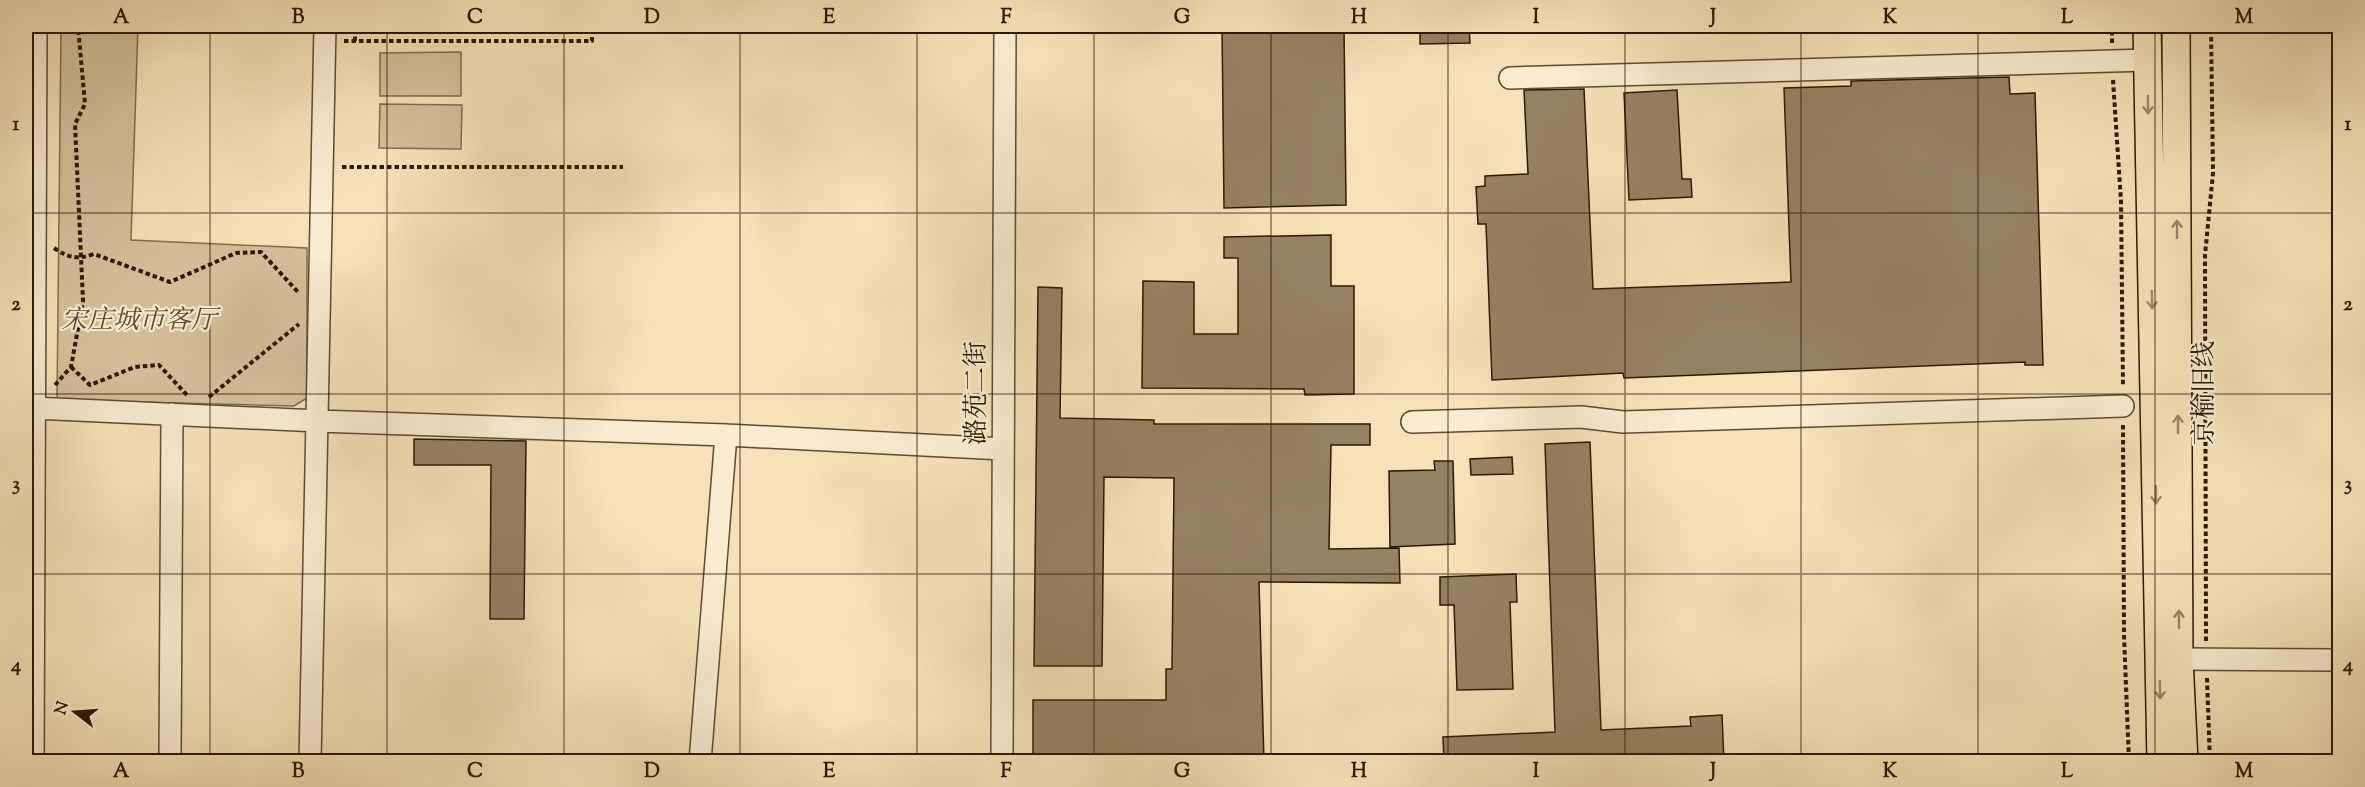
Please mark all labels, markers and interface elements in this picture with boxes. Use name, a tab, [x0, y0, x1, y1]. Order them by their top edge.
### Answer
text: A	[113, 4, 130, 33]
text: B	[292, 4, 305, 33]
text: C	[467, 4, 483, 33]
text: D	[644, 4, 660, 33]
text: E	[823, 4, 836, 33]
text: F	[1000, 4, 1012, 33]
text: G	[1174, 4, 1191, 33]
text: H	[1351, 4, 1367, 33]
text: I	[1533, 4, 1540, 33]
text: J	[1708, 4, 1716, 33]
text: K	[1883, 4, 1898, 33]
text: L	[2061, 4, 2074, 33]
text: M	[2235, 4, 2254, 33]
one-way arrow	[2143, 94, 2154, 114]
text: 1	[13, 111, 20, 140]
text: 1	[2345, 111, 2352, 140]
one-way arrow	[2171, 220, 2183, 240]
one-way arrow	[2147, 289, 2158, 309]
text: 2	[11, 291, 21, 320]
text: 2	[2343, 291, 2353, 320]
park label: 宋庄城市客厅	[61, 303, 221, 340]
street label: 潞苑二街	[959, 341, 996, 445]
street label: 京榆旧线	[2187, 341, 2224, 445]
one-way arrow	[2172, 415, 2184, 435]
text: 3	[12, 471, 20, 500]
text: 3	[2344, 471, 2352, 500]
one-way arrow	[2150, 484, 2162, 504]
one-way arrow	[2173, 610, 2185, 630]
text: 4	[10, 652, 21, 681]
text: 4	[2342, 652, 2353, 681]
one-way arrow	[2154, 679, 2166, 699]
north arrow	[45, 682, 105, 742]
text: N	[50, 699, 76, 718]
text: A	[113, 758, 130, 787]
text: B	[292, 758, 305, 787]
text: C	[467, 758, 483, 787]
text: D	[644, 758, 660, 787]
text: E	[823, 758, 836, 787]
text: F	[1000, 758, 1012, 787]
text: G	[1174, 758, 1191, 787]
text: H	[1351, 758, 1367, 787]
text: I	[1533, 758, 1540, 787]
text: J	[1708, 758, 1716, 787]
text: K	[1883, 758, 1898, 787]
text: L	[2061, 758, 2074, 787]
text: M	[2235, 758, 2254, 787]

